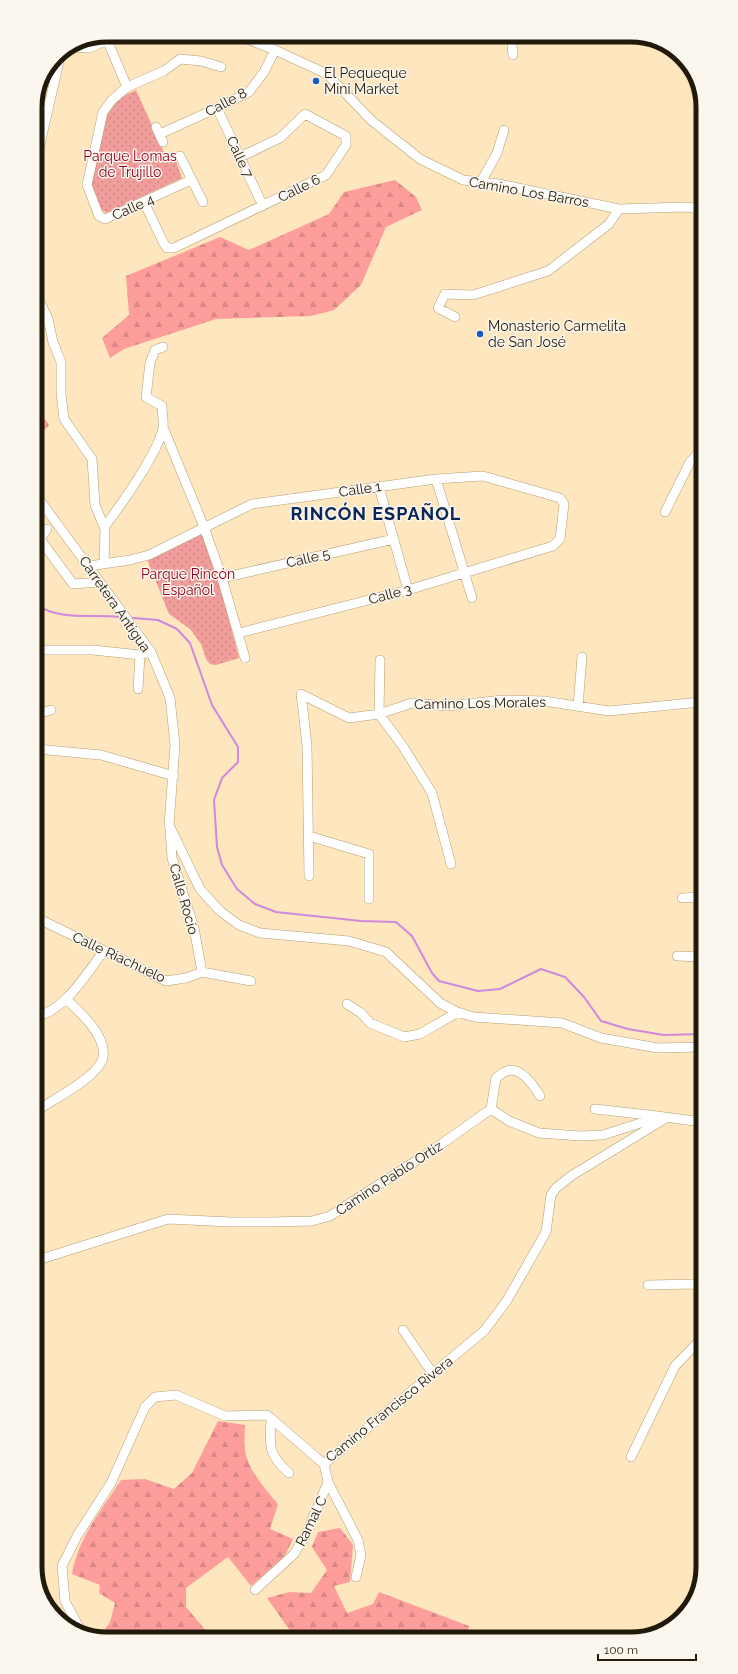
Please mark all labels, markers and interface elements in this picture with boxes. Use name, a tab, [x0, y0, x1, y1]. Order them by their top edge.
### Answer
place label: El Pequeque Mini Market	[324, 65, 407, 97]
marker: El Pequeque Mini Market	[311, 76, 321, 86]
street label: Calle 8	[202, 84, 250, 120]
street label: Calle 7	[223, 134, 257, 181]
park label: Parque Lomas de Trujillo	[83, 148, 177, 180]
street label: Calle 6	[275, 171, 323, 205]
street label: Camino Los Barros	[468, 174, 590, 210]
street label: Calle 4	[110, 191, 157, 223]
place label: Monasterio Carmelita de San José	[488, 318, 626, 350]
marker: Monasterio Carmelita de San José	[475, 329, 485, 339]
street label: Calle 1	[338, 478, 382, 500]
district label: RINCÓN ESPAÑOL	[291, 502, 461, 524]
street label: Calle 5	[285, 545, 332, 571]
street label: Carretera Antigua	[76, 553, 154, 655]
park label: Parque Rincón Español	[141, 566, 235, 598]
street label: Calle 3	[367, 581, 413, 607]
street label: Camino Los Morales	[414, 694, 546, 712]
street label: Calle Rocío	[166, 862, 202, 936]
street label: Calle Riachuelo	[70, 928, 168, 986]
street label: Camino Pablo Ortiz	[333, 1138, 445, 1218]
street label: Camino Francisco Rivera	[322, 1353, 456, 1465]
street label: Ramal C	[292, 1493, 330, 1549]
scale bar	[598, 1636, 696, 1662]
text: 100 m	[604, 1643, 638, 1657]

